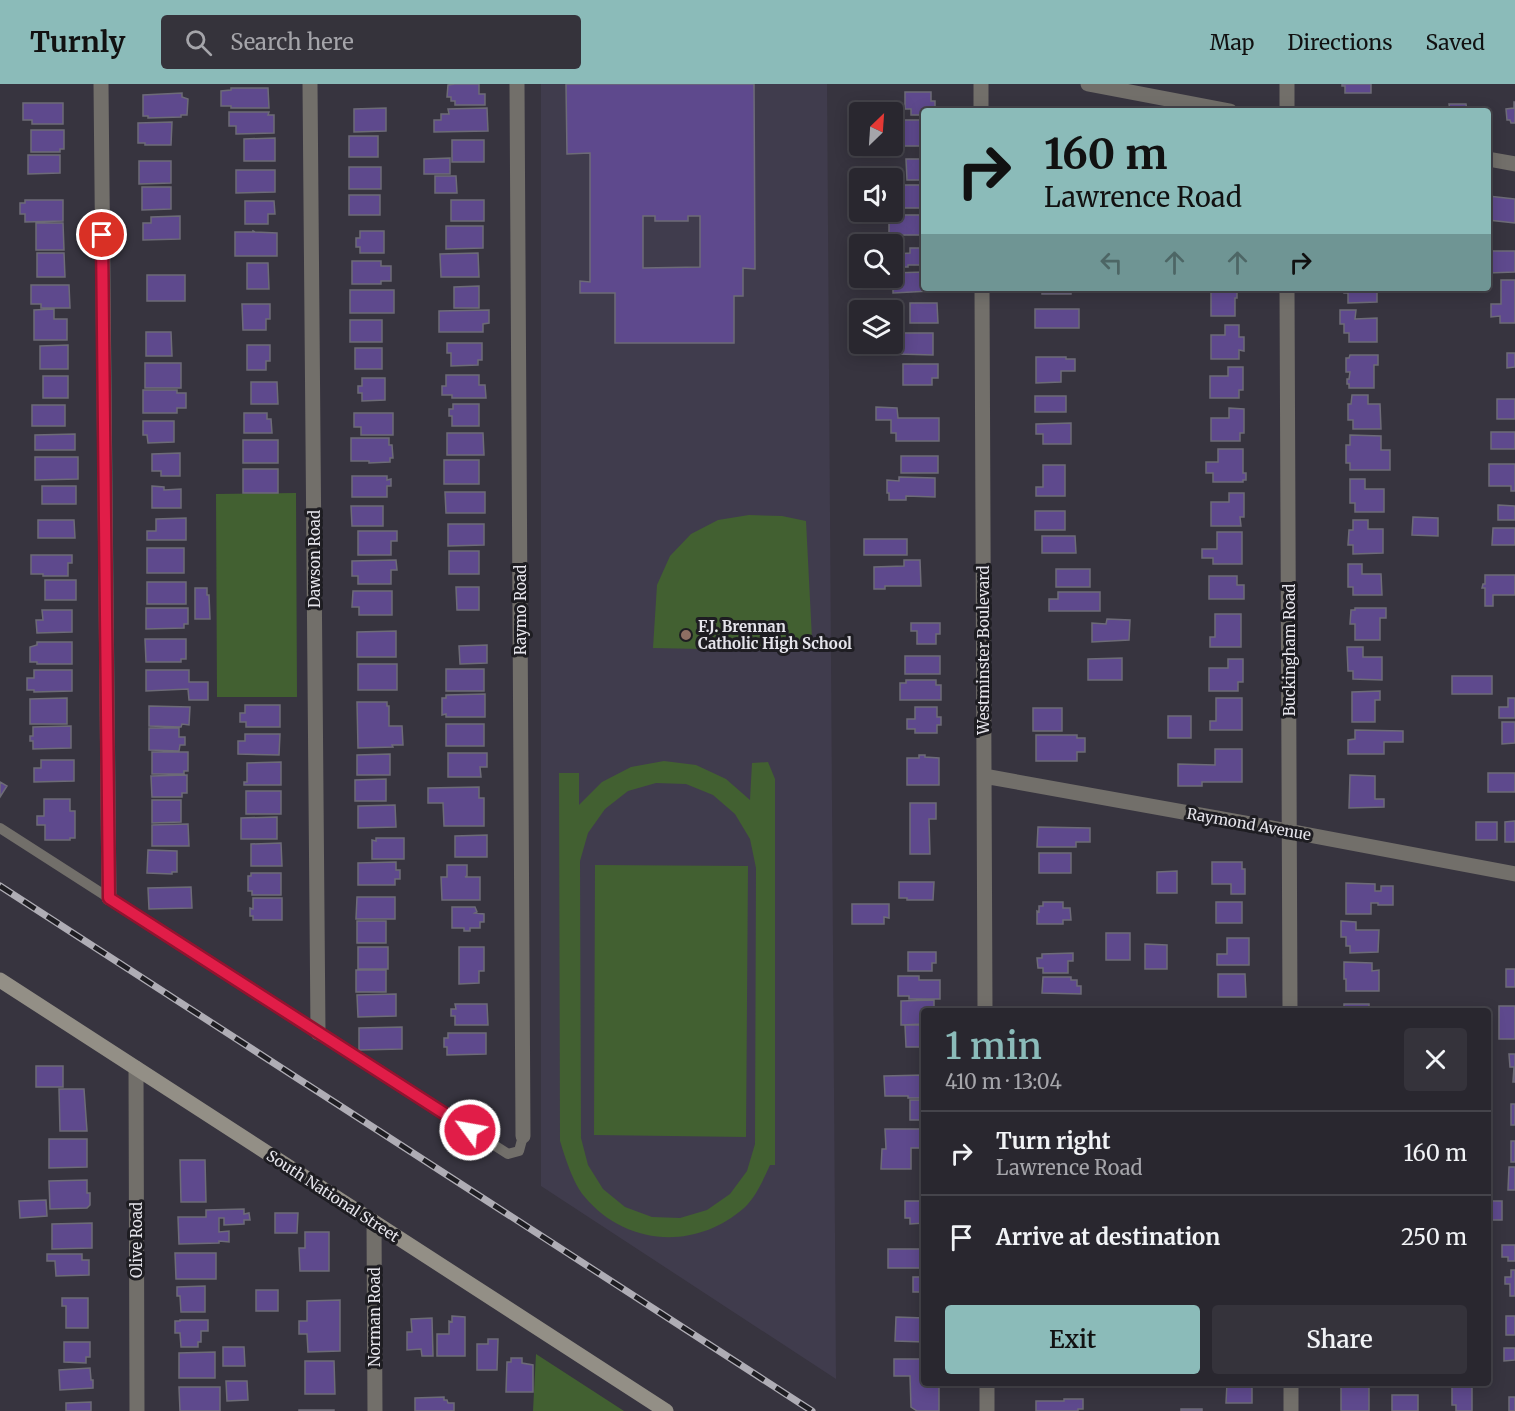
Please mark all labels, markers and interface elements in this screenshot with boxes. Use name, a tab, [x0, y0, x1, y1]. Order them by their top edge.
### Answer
search box	[161, 15, 581, 69]
text: Turnly	[30, 24, 125, 60]
icon: search	[182, 26, 215, 59]
text: Search here	[230, 28, 354, 56]
text: Map	[1210, 29, 1254, 56]
text: Directions	[1287, 29, 1392, 56]
text: Saved	[1425, 29, 1485, 56]
north arrow	[849, 102, 903, 156]
map controls	[849, 102, 903, 354]
text: 160 m	[1044, 128, 1168, 180]
icon: right	[945, 132, 1023, 210]
button: sound	[849, 168, 903, 222]
text: Lawrence Road	[1044, 180, 1242, 214]
pin	[76, 209, 127, 260]
icon: arrive	[85, 218, 118, 251]
button: search	[849, 234, 903, 288]
icon: left	[1095, 246, 1128, 279]
icon: ahead	[1158, 246, 1191, 279]
icon: ahead	[1221, 246, 1254, 279]
icon: right	[1284, 246, 1317, 279]
button: layers	[849, 300, 903, 354]
street label: Dawson Road	[305, 510, 324, 608]
street label: Raymo Road	[511, 565, 530, 655]
street label: Westminster Boulevard	[974, 565, 993, 736]
street label: Buckingham Road	[1280, 584, 1299, 716]
place label: F.J. Brennan Catholic High School	[698, 617, 852, 653]
marker: F.J. Brennan Catholic High School	[679, 628, 693, 642]
street label: Raymond Avenue	[1185, 804, 1313, 844]
text: 1 min	[945, 1024, 1042, 1069]
button: close	[1404, 1028, 1467, 1091]
text: 410 m · 13:04	[945, 1069, 1062, 1094]
position arrow	[438, 1098, 502, 1162]
text: Turn right	[996, 1127, 1110, 1155]
icon: right	[945, 1137, 978, 1170]
text: 160 m	[1403, 1139, 1467, 1167]
street label: South National Street	[263, 1146, 403, 1246]
text: Lawrence Road	[996, 1155, 1143, 1180]
street label: Olive Road	[127, 1202, 146, 1278]
icon: arrive	[945, 1221, 978, 1254]
text: Arrive at destination	[996, 1223, 1220, 1251]
text: 250 m	[1401, 1223, 1467, 1251]
street label: Norman Road	[365, 1267, 384, 1367]
button: Exit	[945, 1305, 1200, 1374]
button: Share	[1212, 1305, 1467, 1374]

